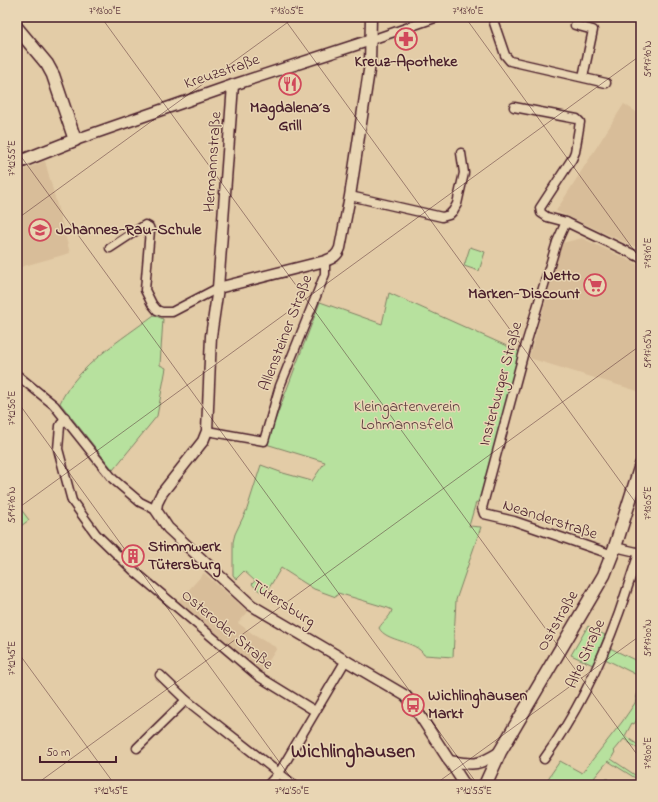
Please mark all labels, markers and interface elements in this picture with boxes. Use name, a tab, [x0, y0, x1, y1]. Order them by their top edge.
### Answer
text: 7°13'00"E	[89, 4, 121, 19]
text: 7°13'05"E	[270, 4, 304, 19]
text: 7°13'10"E	[452, 4, 484, 19]
pharmacy icon: Kreuz-Apotheke	[393, 26, 419, 52]
text: 51°17'10"N	[641, 40, 656, 77]
street label: Kreuzstraße	[181, 48, 264, 96]
place label: Kreuz-Apotheke	[355, 50, 458, 74]
restaurant icon: Magdalena´s Grill	[277, 71, 303, 97]
place label: Magdalena´s Grill	[250, 96, 330, 138]
street label: Hermannstraße	[198, 110, 229, 213]
text: 7°12'55"E	[5, 140, 20, 176]
school or university icon: Johannes-Rau-Schule	[27, 217, 53, 243]
place label: Johannes-Rau-Schule	[56, 218, 202, 242]
text: 7°13'10"E	[641, 237, 656, 269]
place label: Netto Marken-Discount	[468, 264, 581, 306]
street label: Allensteiner Straße	[253, 271, 319, 395]
supermarket icon: Netto Marken-Discount	[582, 272, 608, 298]
street label: Insterburger Straße	[473, 318, 529, 449]
text: 51°17'05"N	[641, 329, 656, 369]
text: 7°12'50"E	[5, 391, 20, 425]
park label: Kleingartenverein Lohmannsfeld	[354, 395, 460, 437]
text: 51°17'10"N	[5, 486, 20, 523]
text: 7°13'05"E	[641, 486, 656, 520]
street label: Neanderstraße	[500, 493, 601, 547]
place label: Stimmwerk Tütersburg	[148, 535, 222, 578]
building icon: Stimmwerk Tütersburg	[120, 543, 146, 569]
street label: Tütersburg	[246, 574, 320, 634]
street label: Osteroder Straße	[175, 584, 279, 676]
street label: Oststraße	[531, 585, 585, 656]
street label: Alte Straße	[560, 615, 612, 693]
text: 51°17'00"N	[641, 619, 656, 657]
text: 7°12'45"E	[5, 641, 20, 675]
place label: Wichlinghausen Markt	[428, 684, 527, 726]
bus stop icon: Wichlinghausen Markt	[400, 692, 426, 718]
text: 7°13'00"E	[641, 737, 656, 769]
scale bar	[40, 738, 116, 764]
district label: Wichlinghausen	[291, 738, 415, 768]
text: 50 m	[46, 744, 70, 762]
text: 7°12'45"E	[94, 784, 128, 799]
text: 7°12'50"E	[275, 784, 309, 799]
text: 7°12'55"E	[456, 784, 492, 799]

